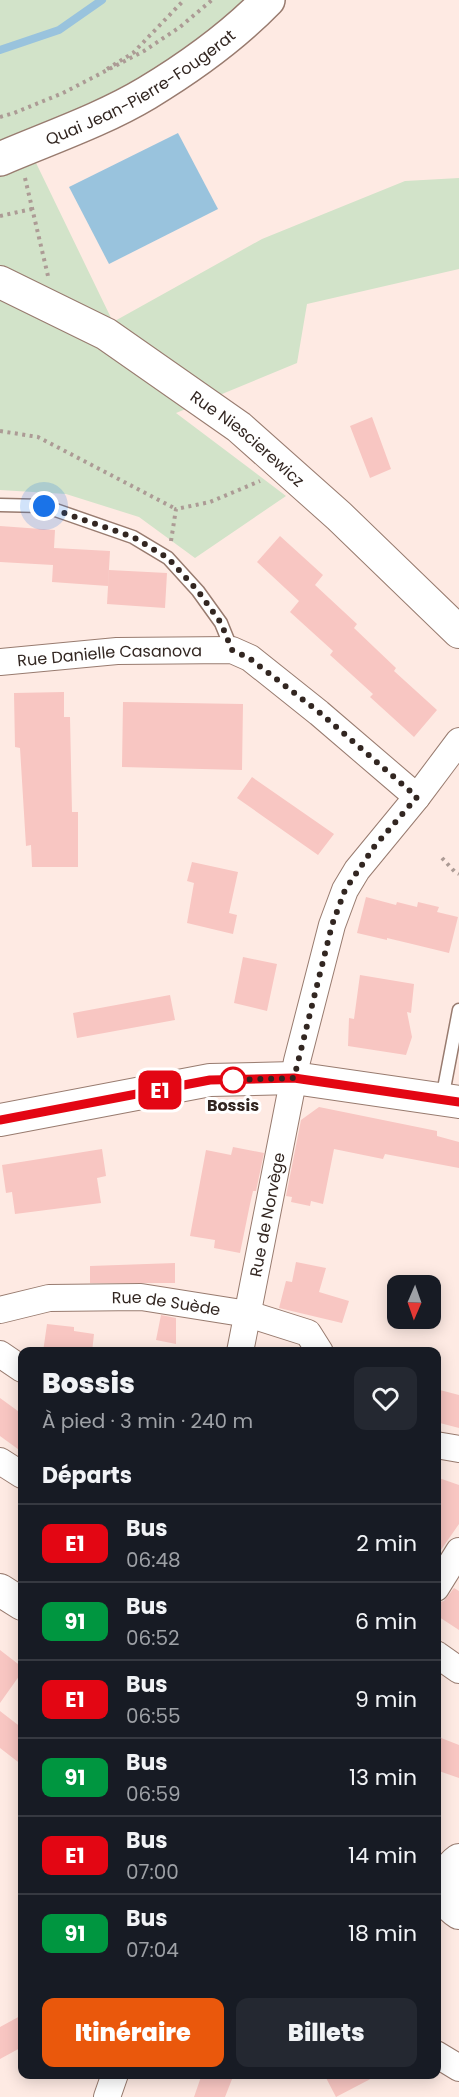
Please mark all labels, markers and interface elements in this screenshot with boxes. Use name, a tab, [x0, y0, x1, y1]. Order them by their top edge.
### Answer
street label: Quai Jean-Pierre-Fougerat	[42, 24, 240, 151]
street label: Rue Niescierewicz	[185, 385, 309, 492]
your location	[29, 491, 59, 521]
street label: Rue Danielle Casanova	[16, 639, 202, 672]
marker: Bossis	[220, 1067, 246, 1093]
line badge: E1	[133, 1070, 187, 1110]
text: E1	[150, 1076, 170, 1105]
place label: Bossis	[207, 1094, 259, 1117]
street label: Rue de Norvège	[244, 1150, 291, 1279]
north arrow	[387, 1275, 441, 1329]
map controls	[387, 1275, 441, 1329]
street label: Rue de Suède	[112, 1286, 222, 1321]
text: Bossis	[42, 1364, 135, 1403]
button: heart	[354, 1367, 417, 1430]
text: À pied · 3 min · 240 m	[42, 1407, 253, 1435]
text: Départs	[42, 1460, 132, 1491]
text: Bus	[126, 1513, 168, 1544]
text: 2 min	[356, 1528, 417, 1559]
text: E1	[65, 1529, 85, 1558]
text: 06:48	[126, 1546, 181, 1574]
text: Bus	[126, 1591, 168, 1622]
text: 6 min	[355, 1606, 417, 1637]
text: 91	[65, 1607, 85, 1636]
text: 06:52	[126, 1624, 180, 1652]
text: Bus	[126, 1669, 168, 1700]
text: 9 min	[355, 1684, 417, 1715]
text: E1	[65, 1685, 85, 1714]
text: 06:55	[126, 1702, 181, 1730]
text: Bus	[126, 1747, 168, 1778]
text: 13 min	[349, 1762, 417, 1793]
text: 91	[65, 1763, 85, 1792]
text: 06:59	[126, 1780, 181, 1808]
text: Bus	[126, 1825, 168, 1856]
text: 14 min	[348, 1840, 417, 1871]
text: E1	[65, 1841, 85, 1870]
text: 07:00	[126, 1858, 179, 1886]
text: Bus	[126, 1903, 168, 1934]
text: 18 min	[348, 1918, 417, 1949]
text: 91	[65, 1919, 85, 1948]
text: 07:04	[126, 1936, 179, 1964]
button: Itinéraire	[42, 1998, 224, 2067]
button: Billets	[236, 1998, 417, 2067]

